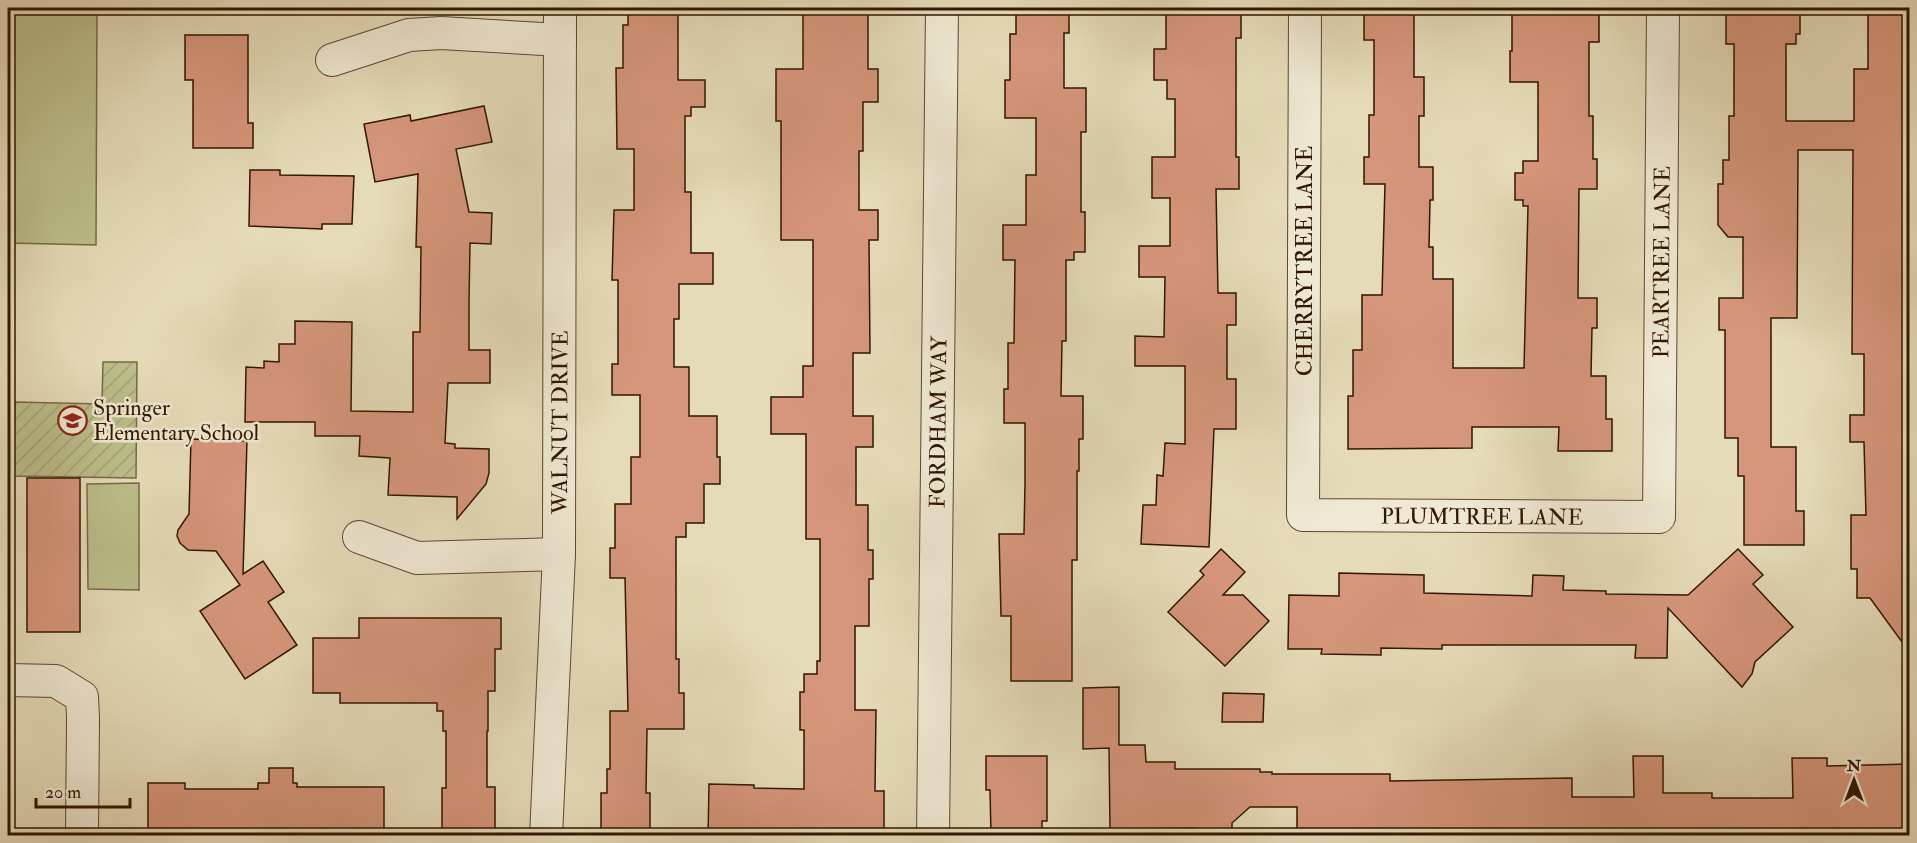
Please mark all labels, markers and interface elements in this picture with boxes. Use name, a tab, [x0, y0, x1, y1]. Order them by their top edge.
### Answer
street label: CHERRYTREE LANE	[1291, 146, 1319, 376]
street label: PEARTREE LANE	[1647, 166, 1677, 358]
street label: WALNUT DRIVE	[546, 330, 574, 515]
street label: FORDHAM WAY	[924, 335, 953, 508]
place label: Springer Elementary School	[93, 394, 259, 447]
school or university icon: Springer Elementary School	[56, 404, 88, 436]
street label: PLUMTREE LANE	[1381, 502, 1584, 532]
north arrow	[1824, 750, 1884, 810]
text: N	[1846, 756, 1862, 776]
scale bar	[36, 771, 130, 809]
text: 20 m	[45, 781, 81, 804]

